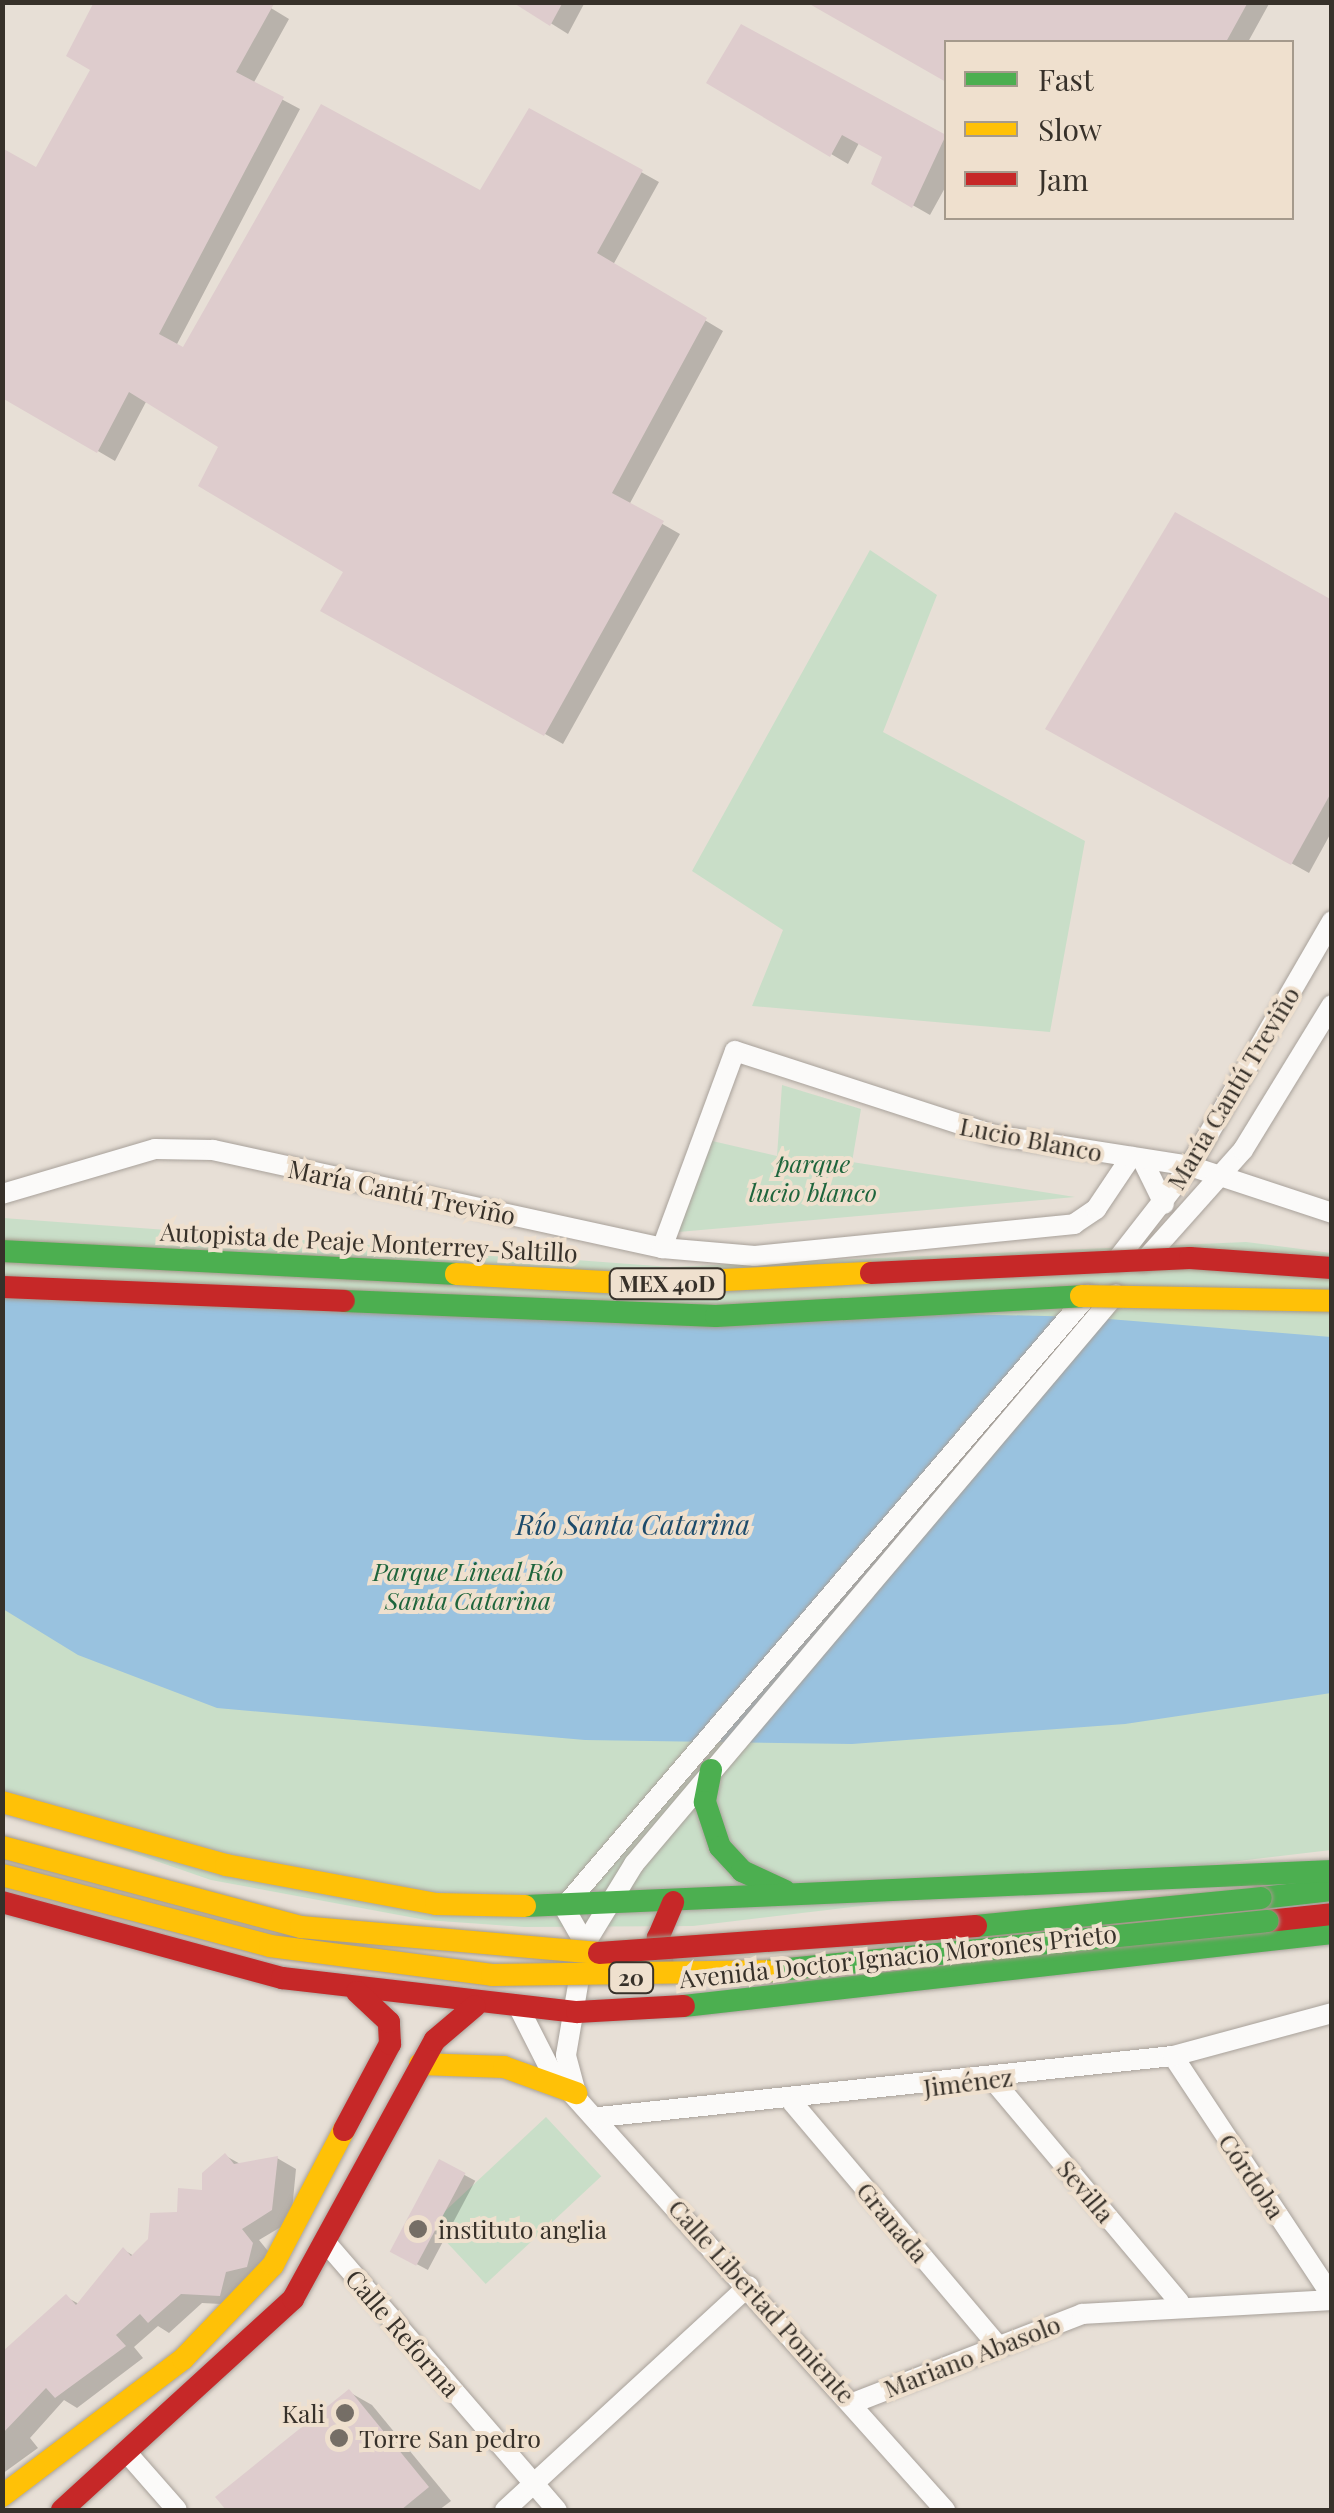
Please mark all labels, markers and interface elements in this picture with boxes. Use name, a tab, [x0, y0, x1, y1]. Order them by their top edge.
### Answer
legend	[944, 40, 1294, 220]
text: Fast	[1038, 59, 1094, 99]
text: Slow	[1038, 109, 1102, 149]
text: Jam	[1038, 159, 1089, 199]
street label: María Cantú Treviño	[1160, 981, 1306, 1195]
street label: Lucio Blanco	[957, 1111, 1105, 1167]
park label: parque lucio blanco	[749, 1149, 877, 1208]
street label: María Cantú Treviño	[285, 1153, 519, 1231]
street label: Autopista de Peaje Monterrey-Saltillo	[159, 1216, 579, 1268]
road number: MEX 40D	[607, 1267, 727, 1301]
water label: Río Santa Catarina	[516, 1507, 750, 1541]
park label: Parque Lineal Río Santa Catarina	[372, 1557, 564, 1616]
street label: Avenida Doctor Ignacio Morones Prieto	[677, 1918, 1119, 1994]
road number: 20	[606, 1961, 656, 1995]
street label: Jiménez	[922, 2062, 1014, 2102]
street label: Córdoba	[1213, 2128, 1291, 2224]
street label: Sevilla	[1051, 2154, 1121, 2228]
street label: Granada	[851, 2176, 935, 2268]
street label: Calle Libertad Poniente	[663, 2193, 861, 2409]
place label: instituto anglia	[438, 2214, 607, 2244]
marker: instituto anglia	[407, 2218, 429, 2240]
street label: Calle Reforma	[340, 2263, 466, 2403]
street label: Mariano Abasolo	[879, 2308, 1065, 2404]
place label: Kali	[282, 2398, 325, 2428]
marker: Kali	[334, 2402, 356, 2424]
place label: Torre San pedro	[359, 2423, 541, 2453]
marker: Torre San pedro	[328, 2427, 350, 2449]

